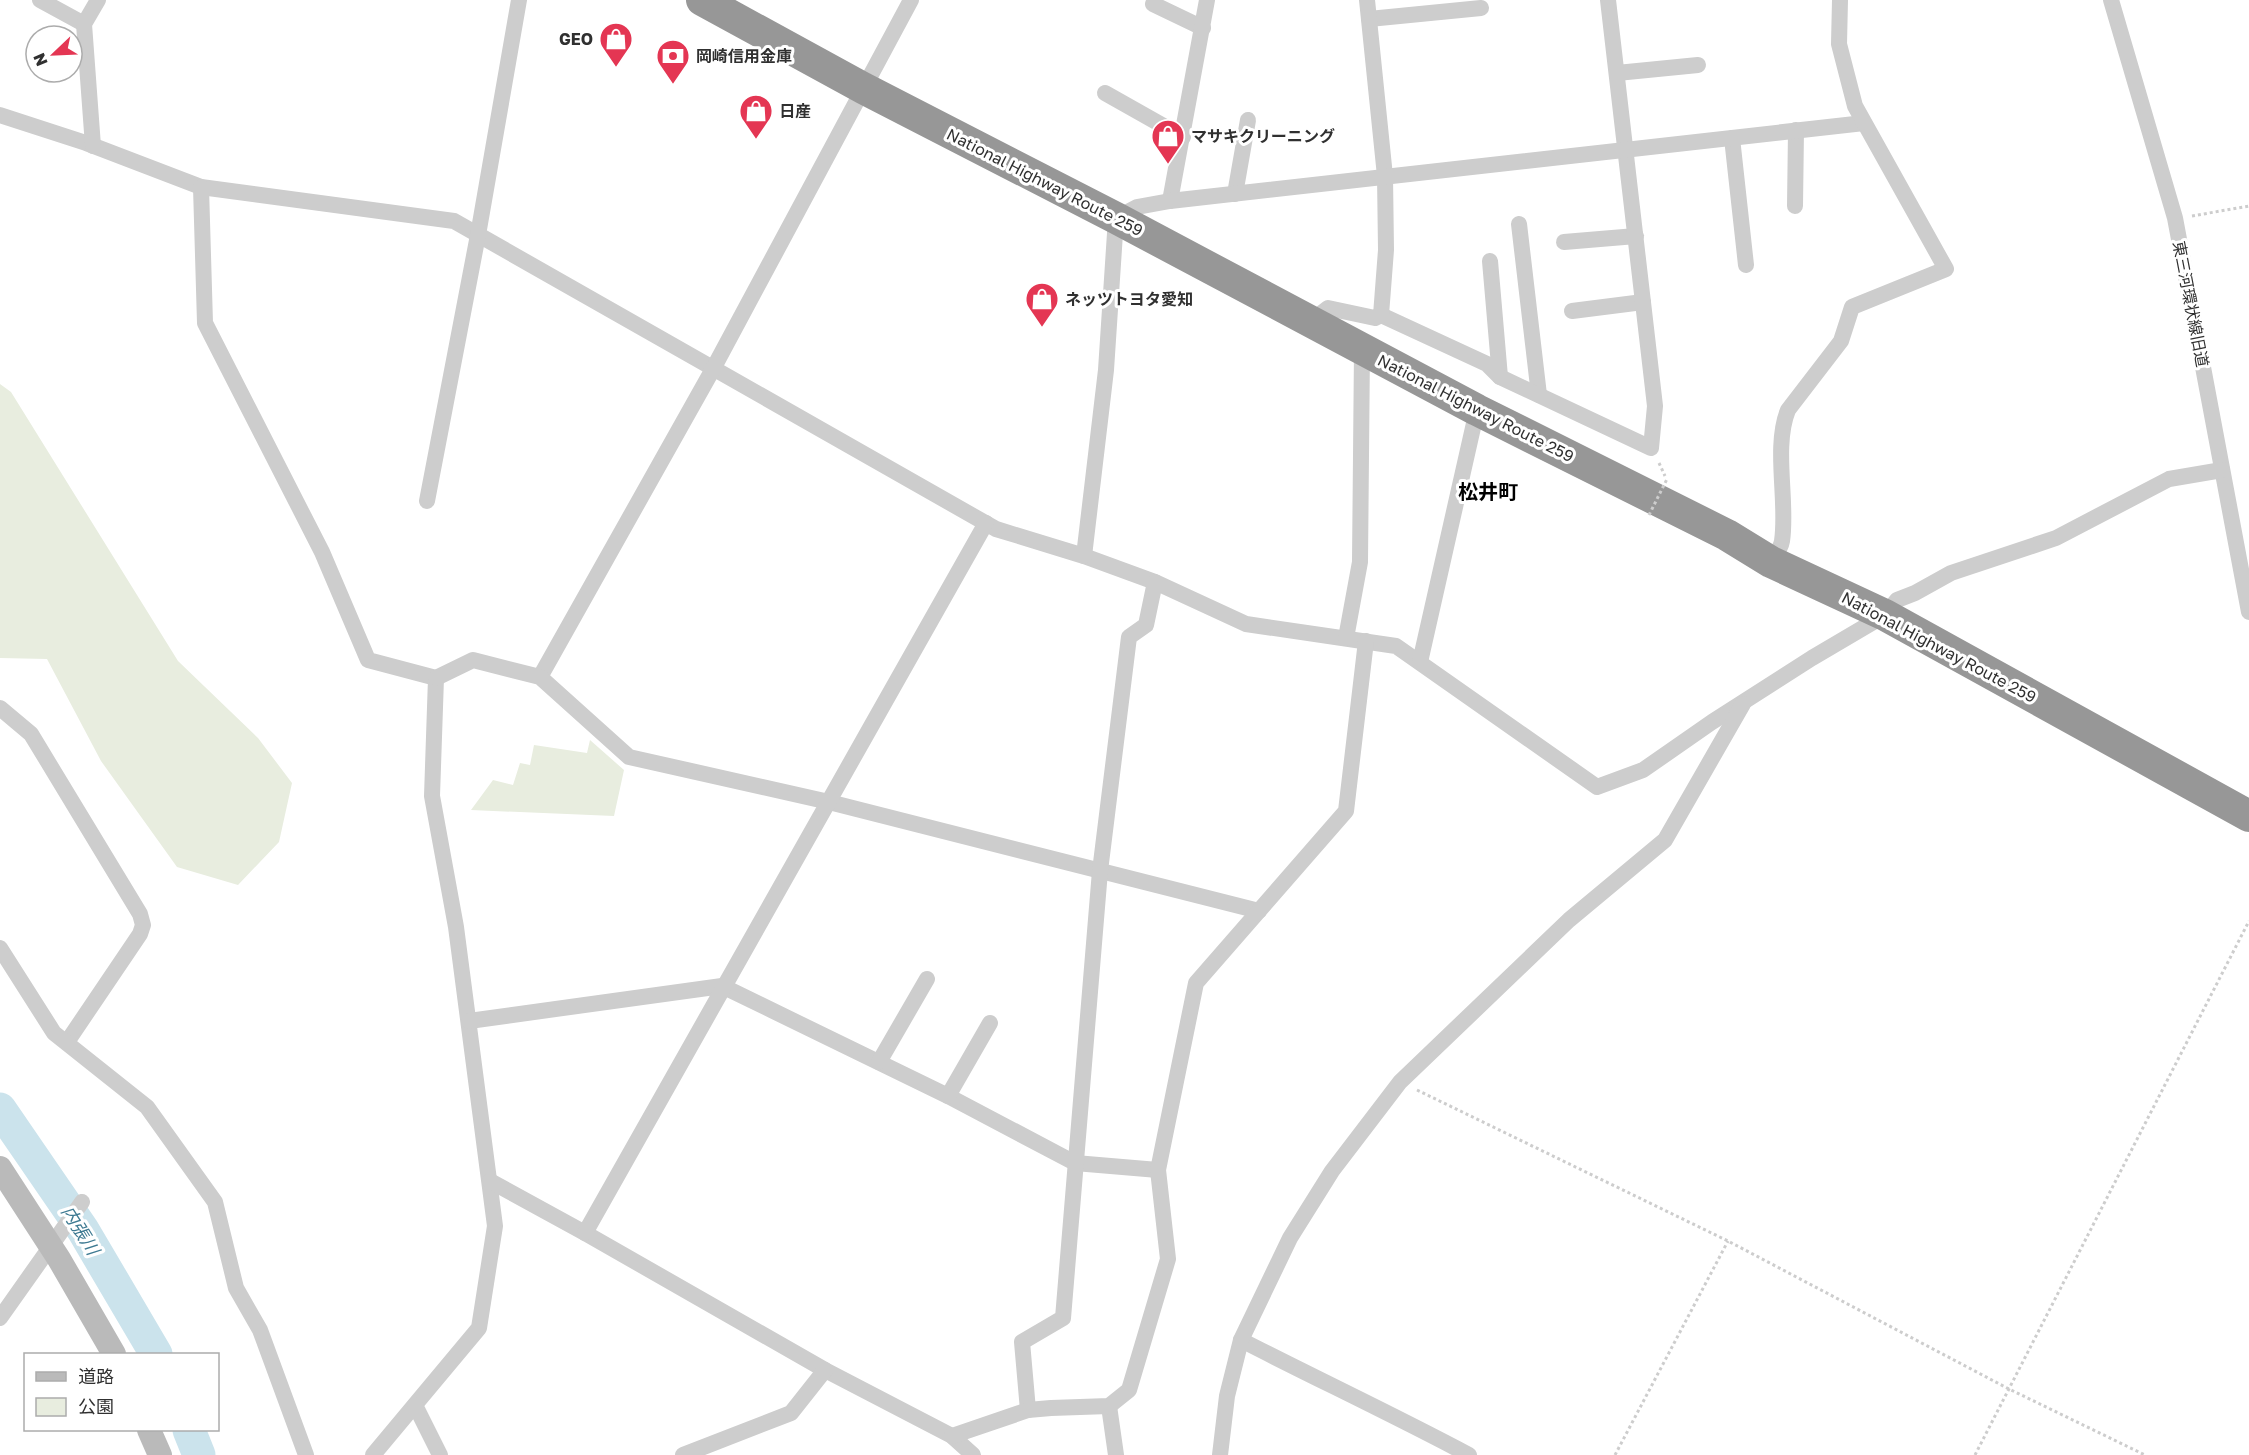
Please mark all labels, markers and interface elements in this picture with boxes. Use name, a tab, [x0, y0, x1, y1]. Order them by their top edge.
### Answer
shop icon: GEO	[598, 21, 634, 68]
north arrow	[24, 24, 84, 84]
place label: GEO	[559, 29, 593, 49]
bank icon: 岡崎信用金庫	[655, 38, 691, 85]
place label: 岡崎信用金庫	[696, 46, 792, 66]
text: N	[29, 50, 52, 69]
shop icon: 日産	[738, 93, 774, 140]
place label: 日産	[779, 101, 811, 121]
shop icon: マサキクリーニング	[1150, 118, 1186, 165]
street label: National Highway Route 259	[944, 124, 1146, 240]
place label: マサキクリーニング	[1191, 126, 1335, 146]
street label: 東三河環状線旧道	[2169, 239, 2213, 369]
shop icon: ネッツトヨタ愛知	[1024, 281, 1060, 328]
place label: ネッツトヨタ愛知	[1065, 289, 1193, 309]
street label: National Highway Route 259	[1375, 350, 1577, 466]
district label: 松井町	[1458, 479, 1518, 503]
street label: National Highway Route 259	[1838, 587, 2040, 707]
water label: 内張川	[57, 1201, 106, 1260]
legend	[24, 1353, 219, 1431]
text: 道路	[78, 1365, 114, 1387]
text: 公園	[78, 1395, 114, 1417]

